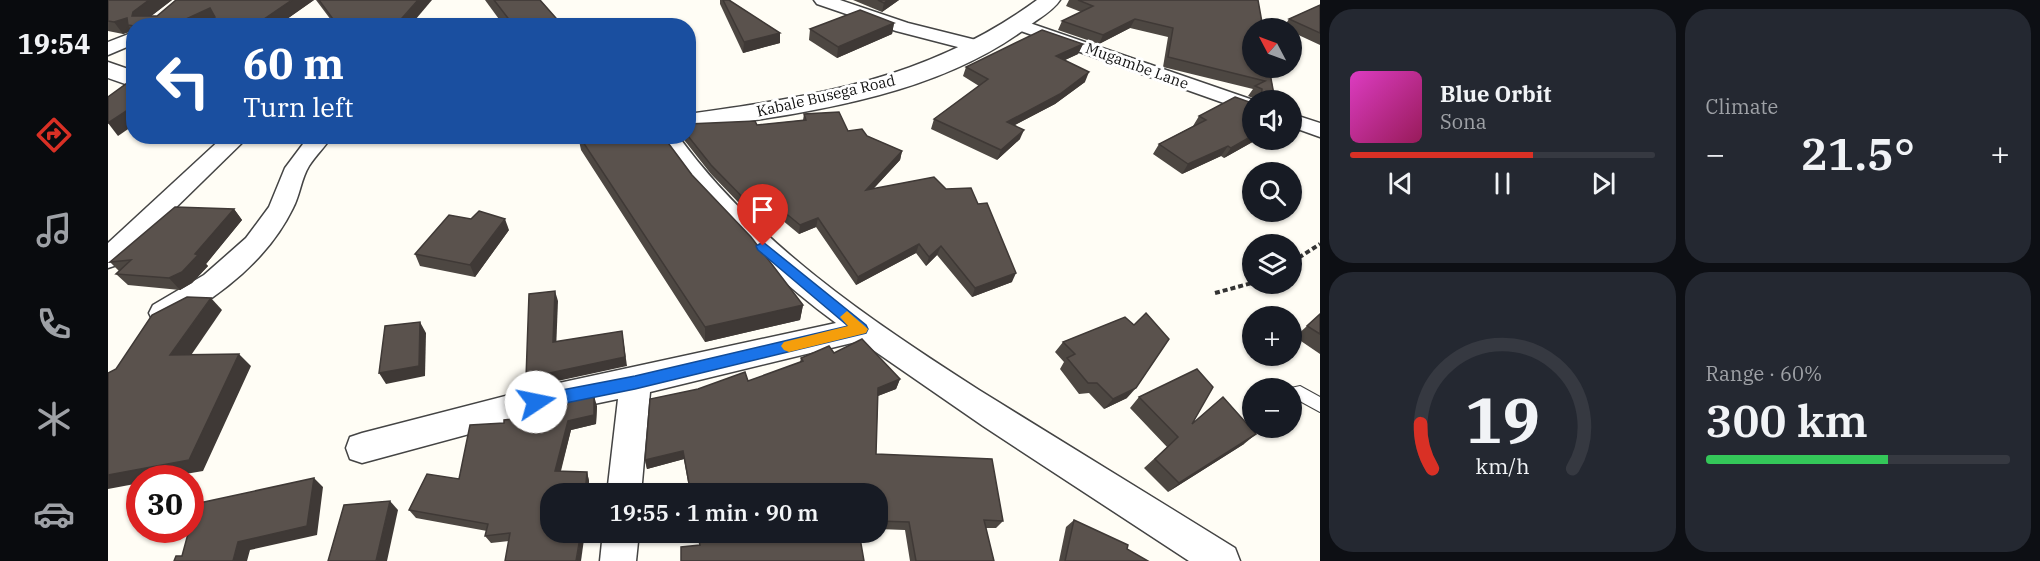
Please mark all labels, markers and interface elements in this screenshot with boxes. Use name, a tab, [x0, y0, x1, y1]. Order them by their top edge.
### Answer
north arrow	[1242, 18, 1302, 78]
map controls	[1242, 18, 1302, 438]
text: 19:54	[18, 26, 90, 61]
text: 60 m	[243, 36, 344, 91]
street label: Mugambe Lane	[1083, 38, 1191, 93]
icon: left	[144, 42, 222, 120]
street label: Kabale Busega Road	[755, 70, 897, 121]
text: Blue Orbit	[1440, 79, 1551, 108]
text: Turn left	[243, 89, 354, 124]
button: sound	[1242, 90, 1302, 150]
text: Climate	[1706, 93, 1778, 120]
text: Sona	[1440, 108, 1487, 135]
icon: directions	[33, 114, 75, 156]
text: 21.5°	[1800, 124, 1915, 182]
text: −	[1706, 132, 1725, 175]
text: +	[1990, 132, 2010, 175]
button: search	[1242, 162, 1302, 222]
icon: previous	[1384, 167, 1417, 200]
icon: pause	[1486, 167, 1519, 200]
icon: next	[1587, 167, 1620, 200]
pin	[737, 184, 788, 246]
icon: arrive	[746, 193, 779, 226]
icon: music	[33, 209, 75, 251]
button: layers	[1242, 234, 1302, 294]
icon: phone	[33, 303, 75, 345]
button: +	[1242, 306, 1302, 366]
text: Range · 60%	[1706, 360, 1822, 387]
position arrow	[504, 370, 568, 434]
button: −	[1242, 378, 1302, 438]
text: 19	[1465, 379, 1540, 460]
text: 300 km	[1706, 391, 1868, 449]
icon: climate	[33, 398, 75, 440]
text: km/h	[1475, 452, 1529, 480]
speed limit sign: 30	[126, 465, 204, 543]
icon: car	[33, 493, 75, 535]
text: 19:55 · 1 min · 90 m	[610, 498, 818, 527]

